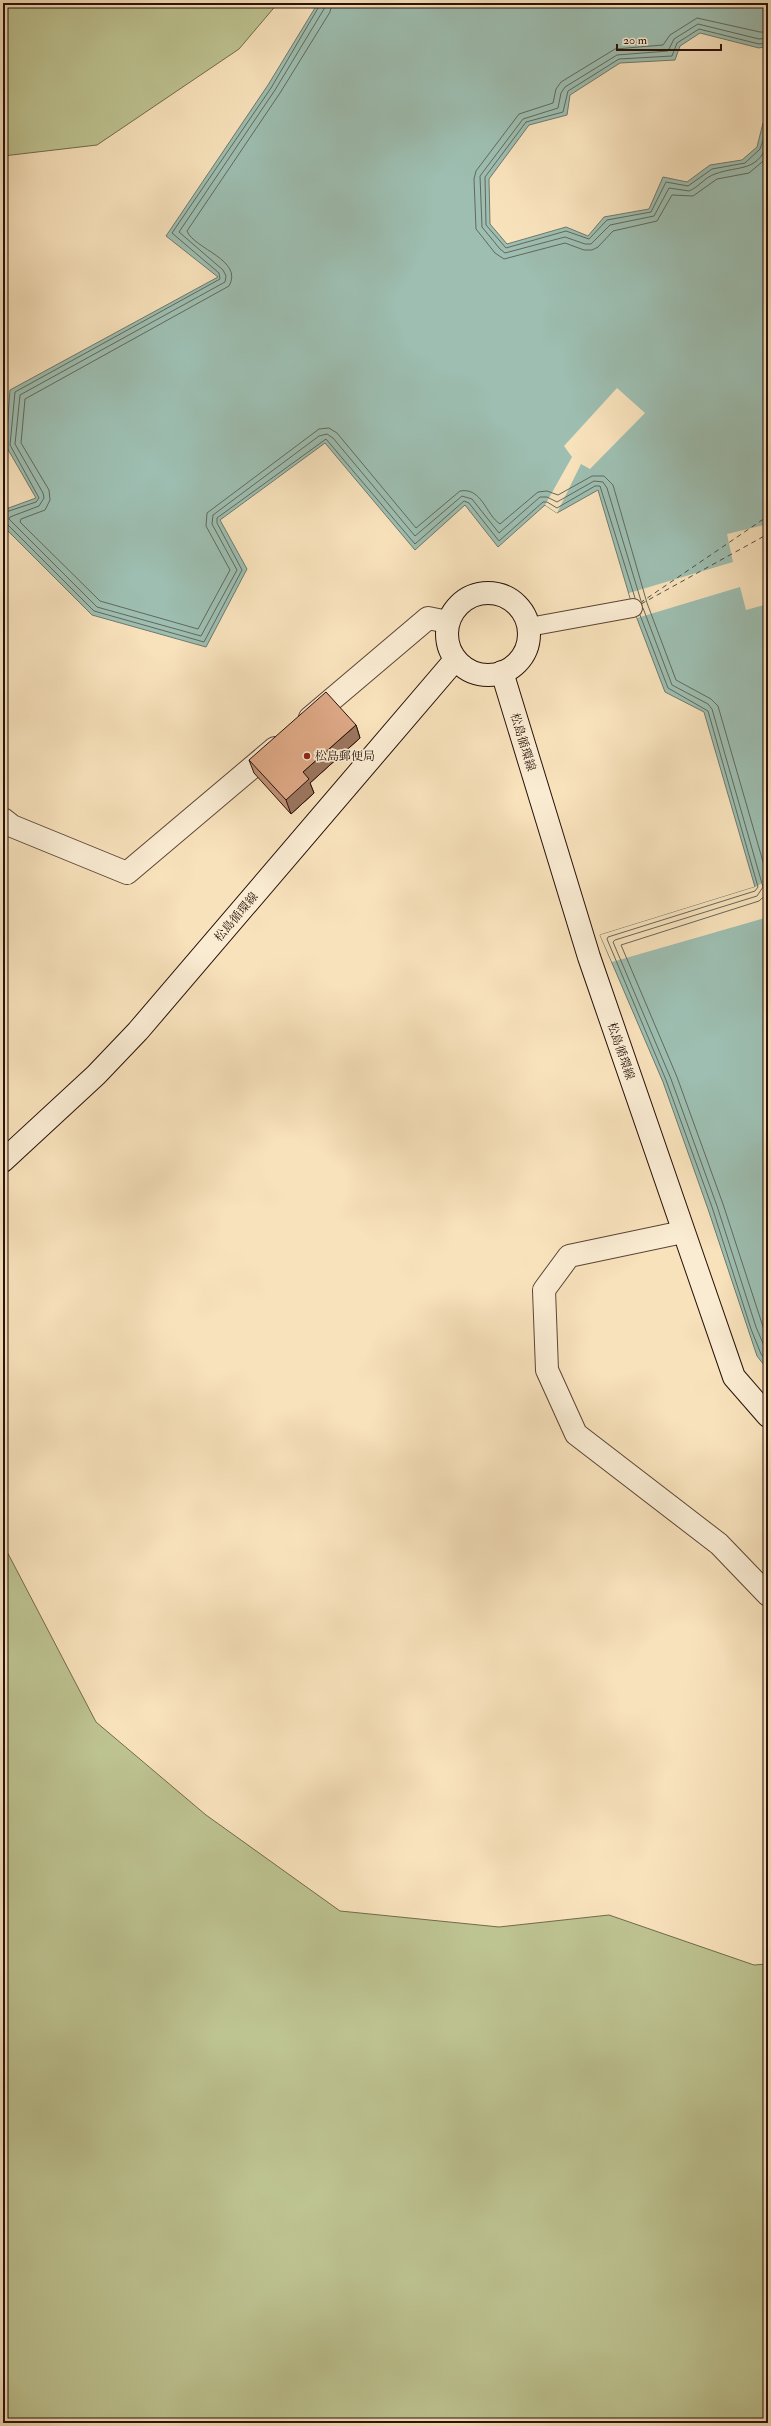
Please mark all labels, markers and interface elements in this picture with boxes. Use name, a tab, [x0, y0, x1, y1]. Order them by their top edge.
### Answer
scale bar	[617, 26, 721, 52]
text: 20 m	[623, 33, 648, 48]
street label: 松島循環線	[507, 711, 538, 773]
place label: 松島郵便局	[315, 749, 375, 764]
marker: 松島郵便局	[302, 751, 312, 761]
street label: 松島循環線	[211, 890, 261, 945]
street label: 松島循環線	[604, 1020, 637, 1082]

